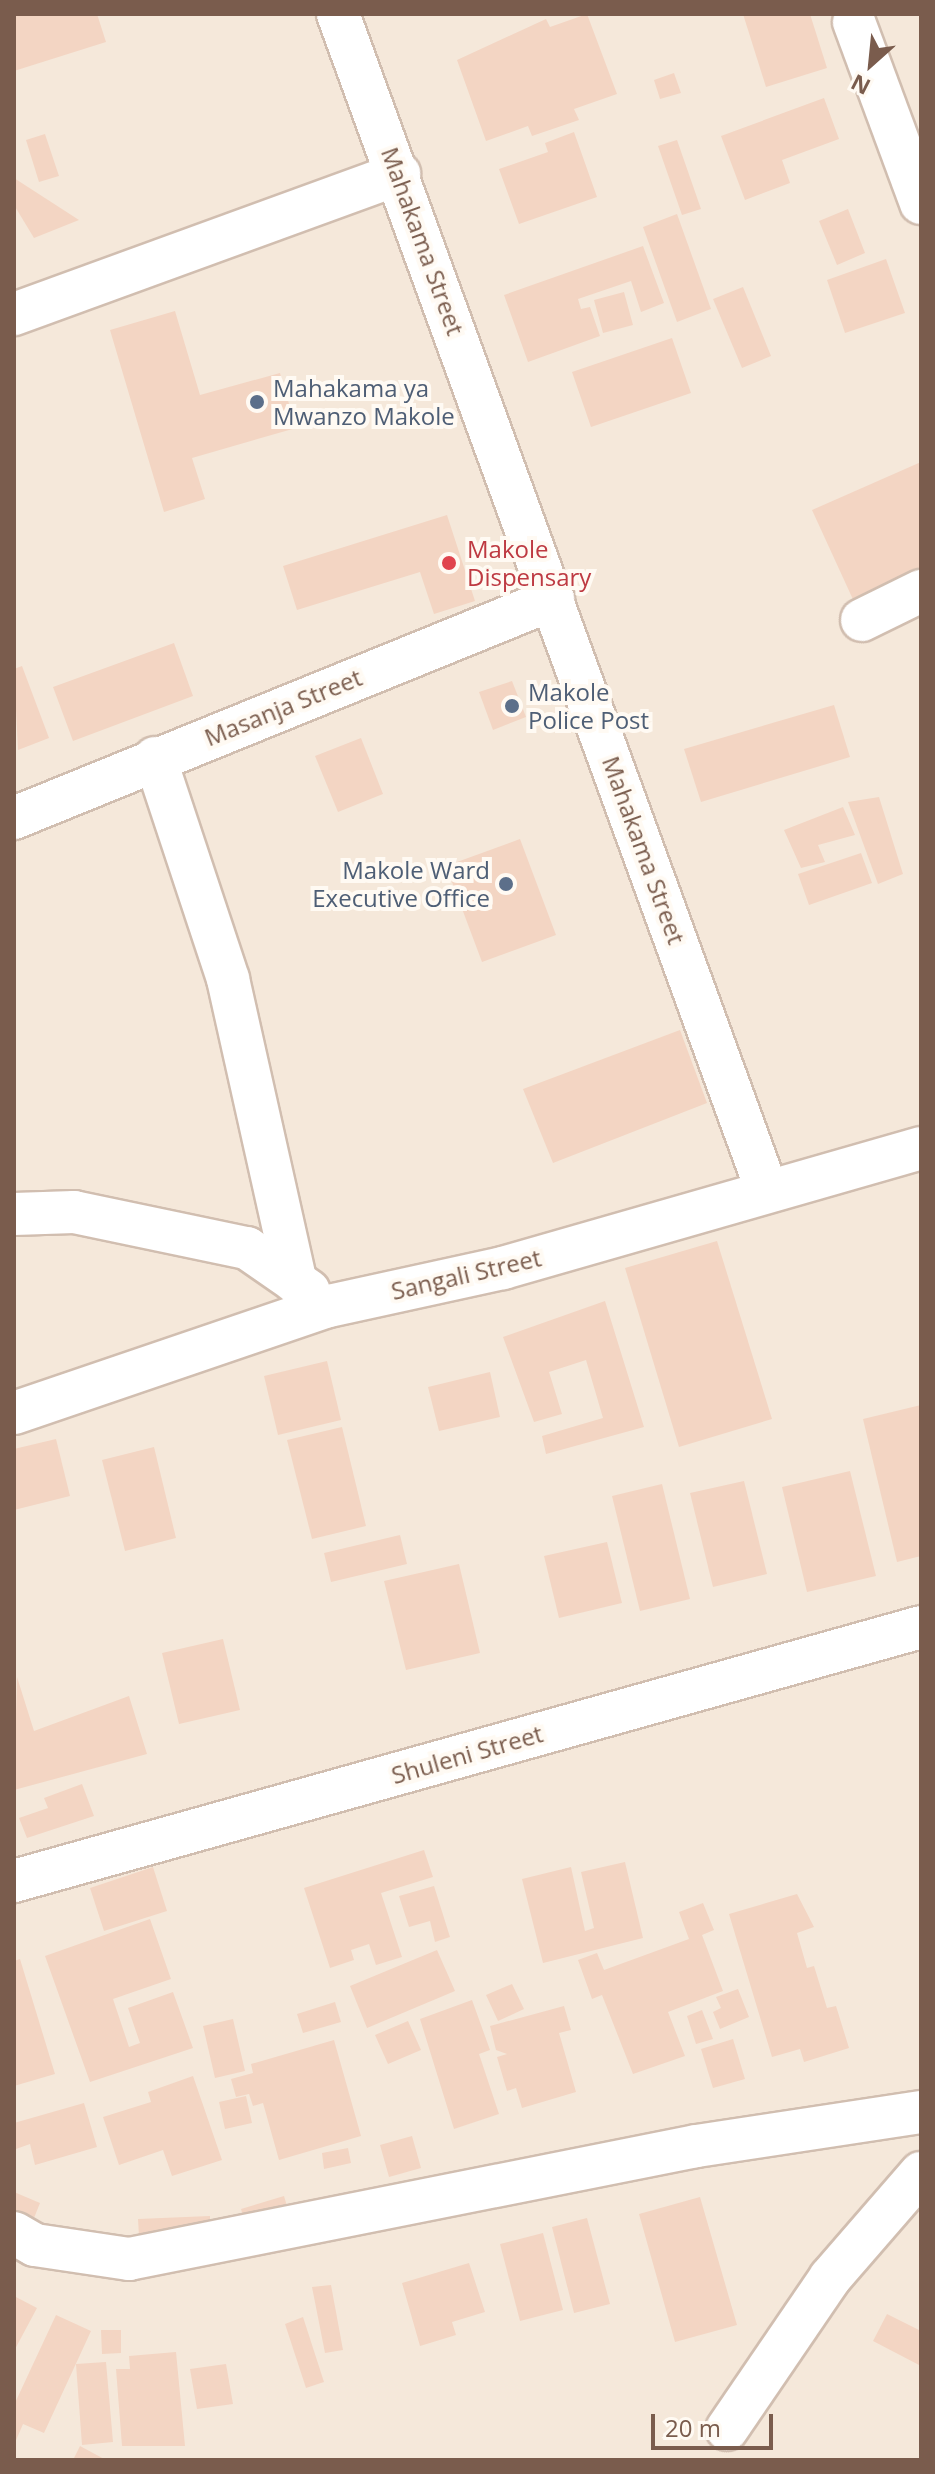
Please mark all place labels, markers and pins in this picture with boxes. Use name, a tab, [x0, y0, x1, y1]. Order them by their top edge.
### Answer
place label: Mahakama ya Mwanzo Makole	[273, 374, 455, 430]
marker: Mahakama ya Mwanzo Makole	[248, 393, 266, 411]
place label: Makole Dispensary	[467, 535, 591, 591]
marker: Makole Dispensary	[438, 552, 460, 574]
place label: Makole Police Post	[528, 678, 649, 734]
marker: Makole Police Post	[503, 697, 521, 715]
place label: Makole Ward Executive Office	[312, 856, 490, 912]
marker: Makole Ward Executive Office	[497, 875, 515, 893]

